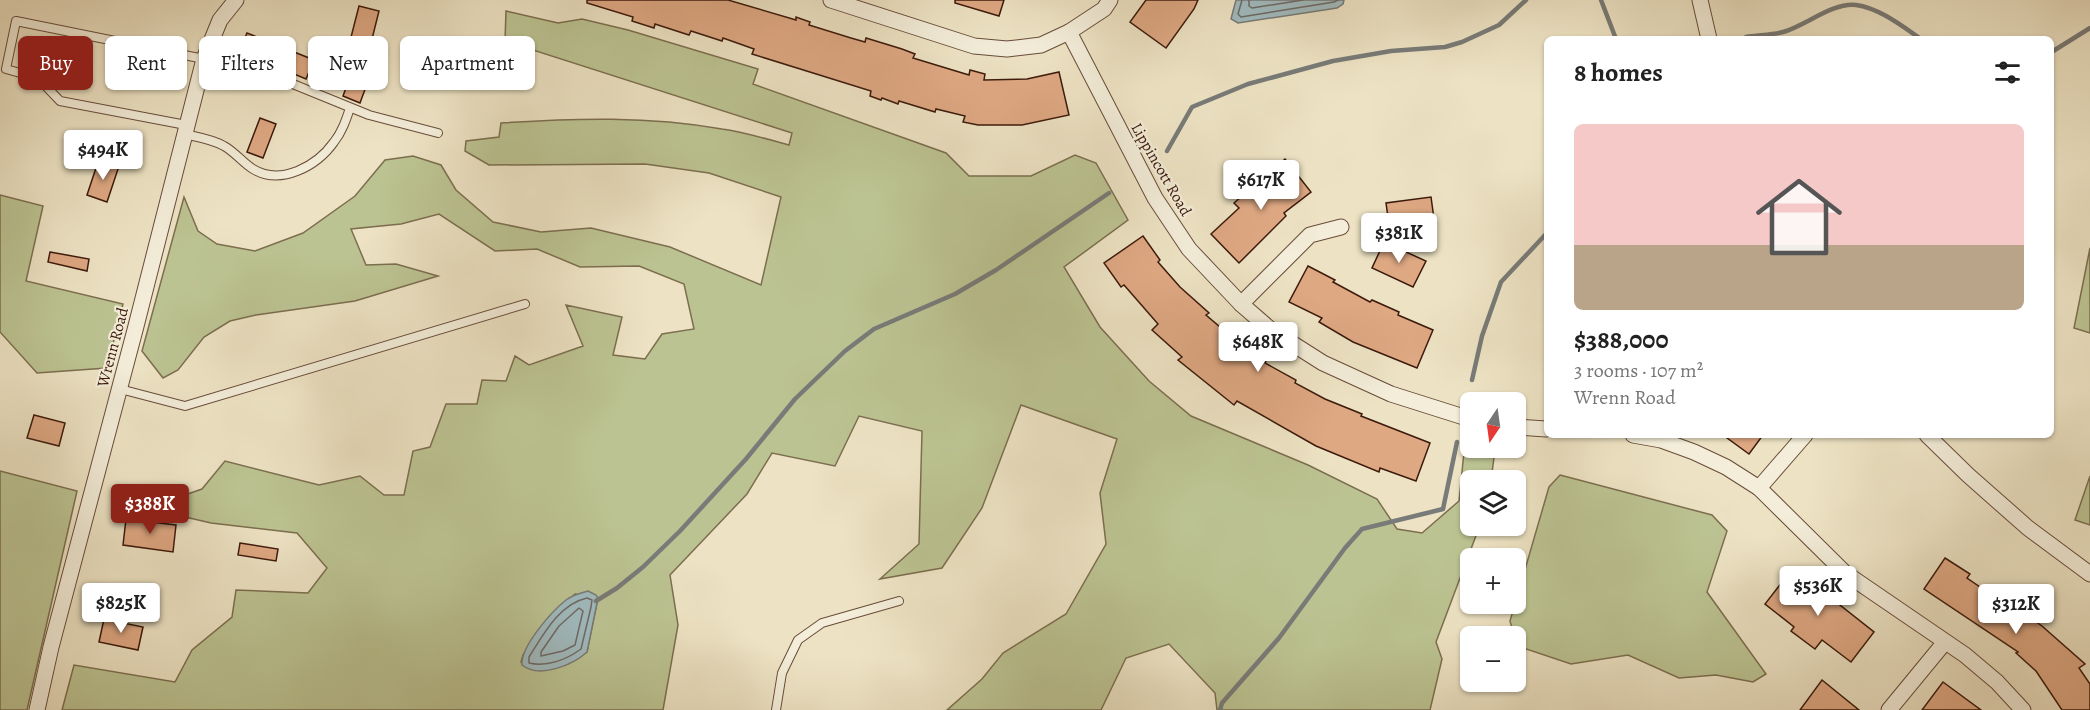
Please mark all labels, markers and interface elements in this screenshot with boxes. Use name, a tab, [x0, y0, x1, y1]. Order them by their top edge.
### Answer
chip: Buy	[18, 36, 93, 90]
chip: Rent	[105, 36, 187, 90]
chip: Filters	[199, 36, 296, 90]
chip: New	[308, 36, 388, 90]
chip: Apartment	[400, 36, 535, 90]
text: 8 homes	[1574, 55, 1663, 90]
icon: filters	[1991, 56, 2024, 89]
street label: Lippincott Road	[1126, 119, 1197, 221]
pin: $494K	[61, 130, 145, 181]
text: $494K	[78, 136, 128, 163]
pin: $617K	[1219, 160, 1303, 211]
icon: home	[1745, 163, 1853, 271]
text: $617K	[1237, 166, 1285, 193]
pin: $381K	[1357, 213, 1441, 264]
text: $381K	[1375, 219, 1423, 246]
street label: Wrenn Road	[92, 305, 134, 390]
pin: $648K	[1216, 322, 1300, 373]
text: $388,000	[1574, 322, 1668, 357]
text: $648K	[1233, 328, 1283, 355]
text: 3 rooms · 107 m²	[1574, 357, 1703, 384]
text: Wrenn Road	[1574, 384, 1676, 411]
north arrow	[1460, 392, 1526, 458]
map controls	[1460, 392, 1526, 692]
button: layers	[1460, 470, 1526, 536]
pin: $388K	[108, 484, 192, 535]
text: $388K	[125, 490, 175, 517]
button: +	[1460, 548, 1526, 614]
pin: $536K	[1776, 566, 1860, 617]
text: $536K	[1794, 572, 1842, 599]
pin: $825K	[79, 583, 163, 634]
pin: $312K	[1974, 584, 2058, 635]
text: $825K	[96, 589, 146, 616]
text: $312K	[1992, 590, 2040, 617]
button: −	[1460, 626, 1526, 692]

